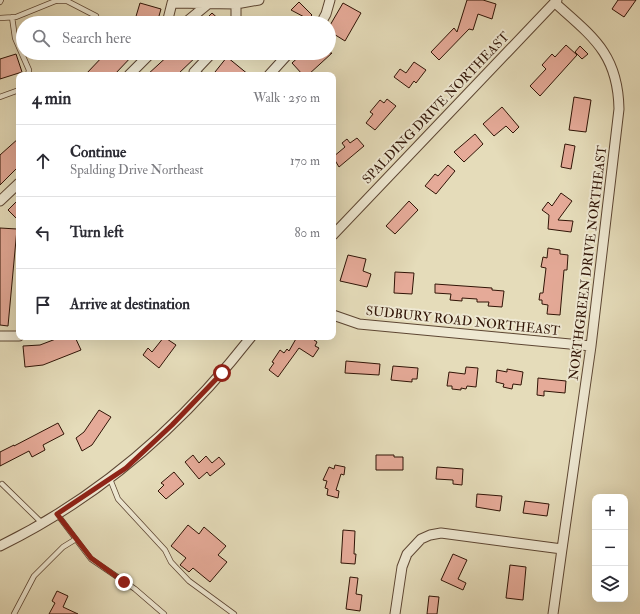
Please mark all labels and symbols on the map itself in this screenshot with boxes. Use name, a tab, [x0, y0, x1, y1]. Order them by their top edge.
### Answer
street label: SPALDING DRIVE NORTHEAST	[359, 28, 513, 187]
street label: NORTHGREEN DRIVE NORTHEAST	[566, 144, 610, 381]
street label: SUDBURY ROAD NORTHEAST	[365, 303, 561, 339]
route start	[213, 364, 231, 382]
route end	[115, 573, 133, 591]

